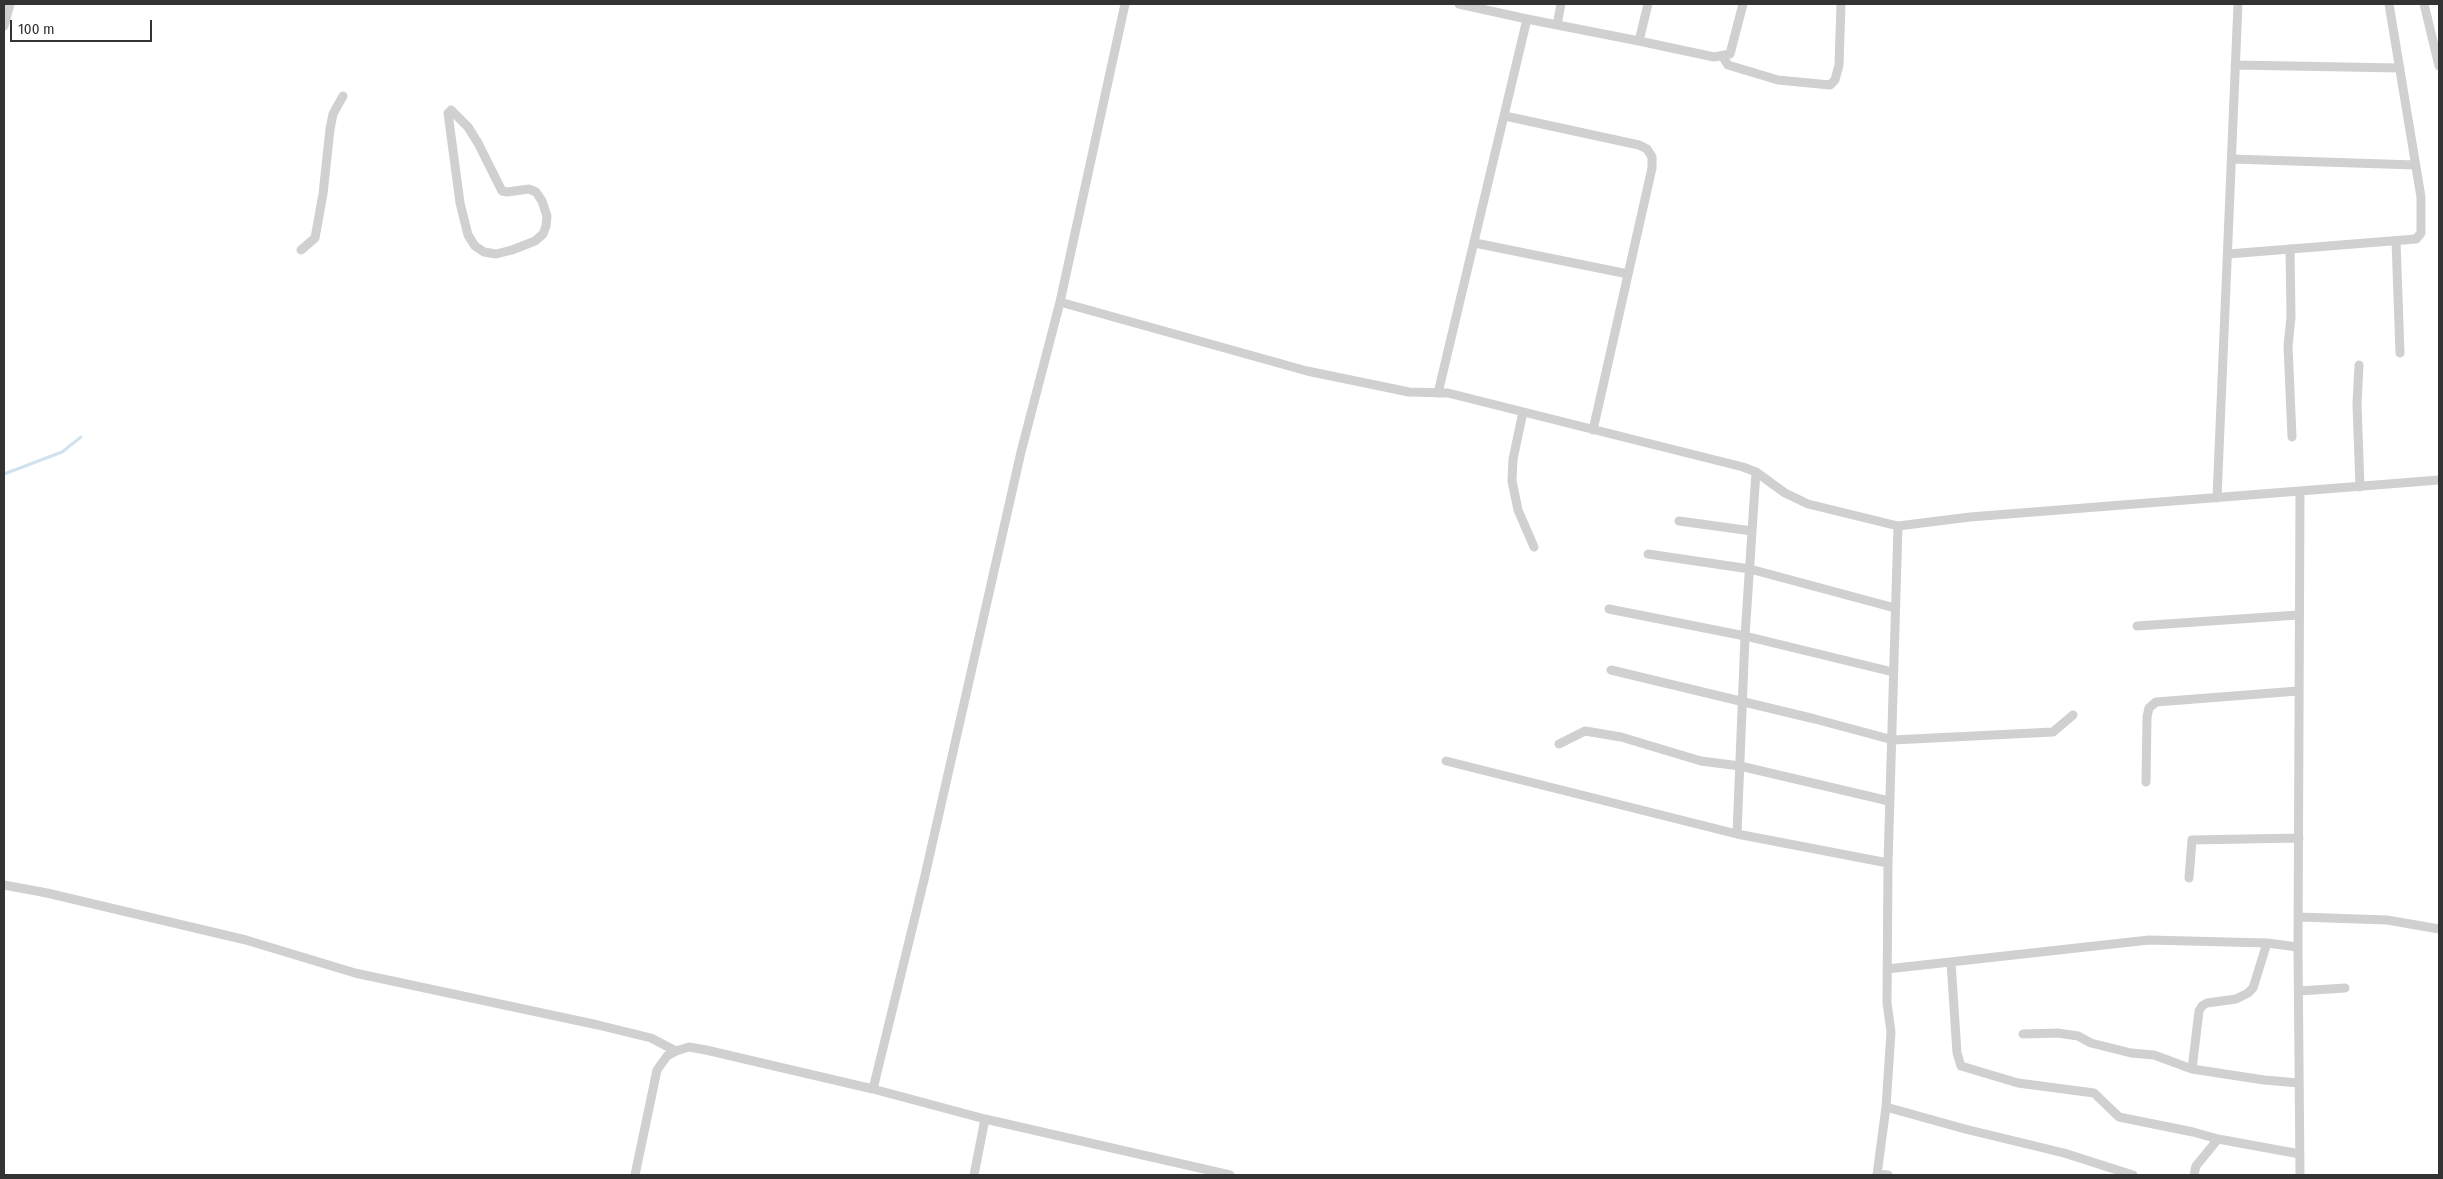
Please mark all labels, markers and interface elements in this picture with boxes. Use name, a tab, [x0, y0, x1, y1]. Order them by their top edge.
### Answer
scale bar	[12, 10, 155, 42]
text: 100 m	[18, 20, 55, 38]

